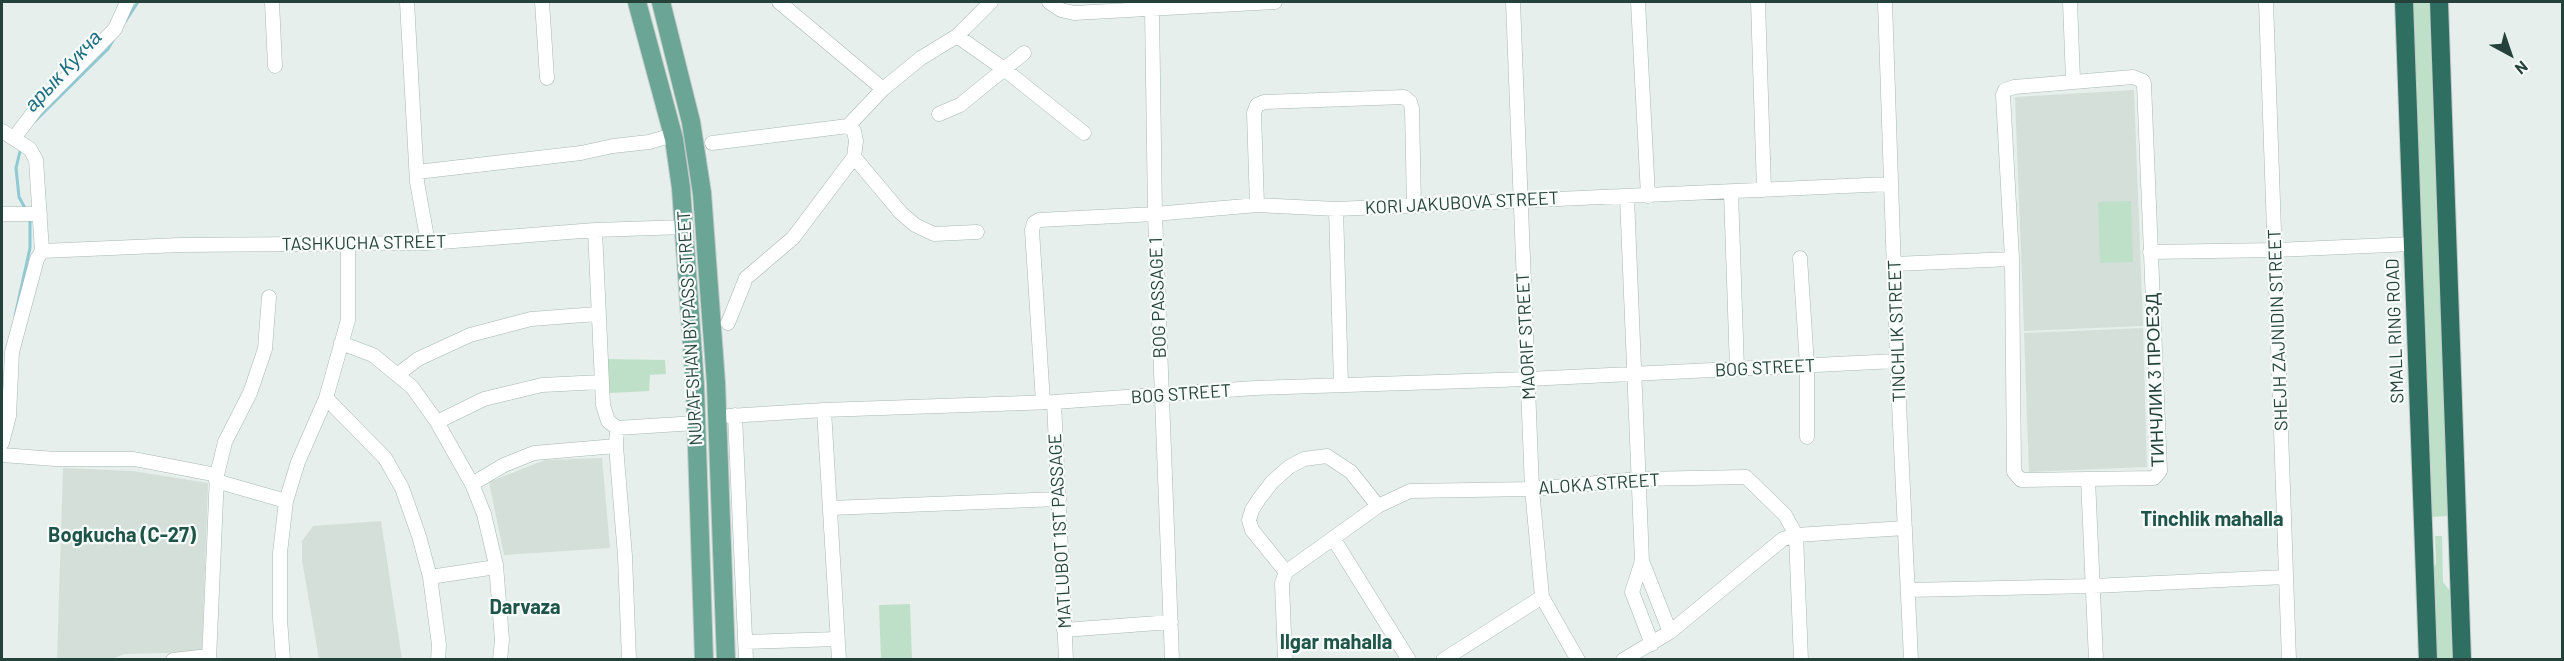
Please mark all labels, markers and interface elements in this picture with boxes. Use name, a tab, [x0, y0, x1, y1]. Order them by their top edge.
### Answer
north arrow	[2480, 24, 2540, 84]
water label: арык Кукча	[19, 25, 107, 117]
text: N	[2512, 57, 2532, 79]
street label: KORI JAKUBOVA STREET	[1364, 187, 1560, 219]
street label: NURAFSHAN BYPASS STREET	[673, 210, 707, 446]
street label: SHEJH ZAJNIDIN STREET	[2264, 229, 2292, 431]
street label: TASHKUCHA STREET	[281, 231, 447, 255]
street label: BOG PASSAGE 1	[1145, 237, 1171, 359]
street label: SMALL RING ROAD	[2382, 258, 2408, 404]
street label: TINCHLIK STREET	[1884, 259, 1910, 403]
street label: MAORIF STREET	[1512, 272, 1540, 400]
street label: ТИНЧЛИК 3 ПРОЕЗД	[2141, 293, 2169, 467]
street label: BOG STREET	[1714, 355, 1816, 381]
street label: BOG STREET	[1130, 380, 1232, 408]
street label: MATLUBOT 1ST PASSAGE	[1044, 433, 1076, 629]
street label: ALOKA STREET	[1538, 469, 1660, 499]
district label: Tinchlik mahalla	[2141, 507, 2283, 531]
district label: Bogkucha (C-27)	[48, 523, 196, 547]
district label: Darvaza	[490, 595, 560, 619]
district label: Ilgar mahalla	[1280, 630, 1392, 654]

